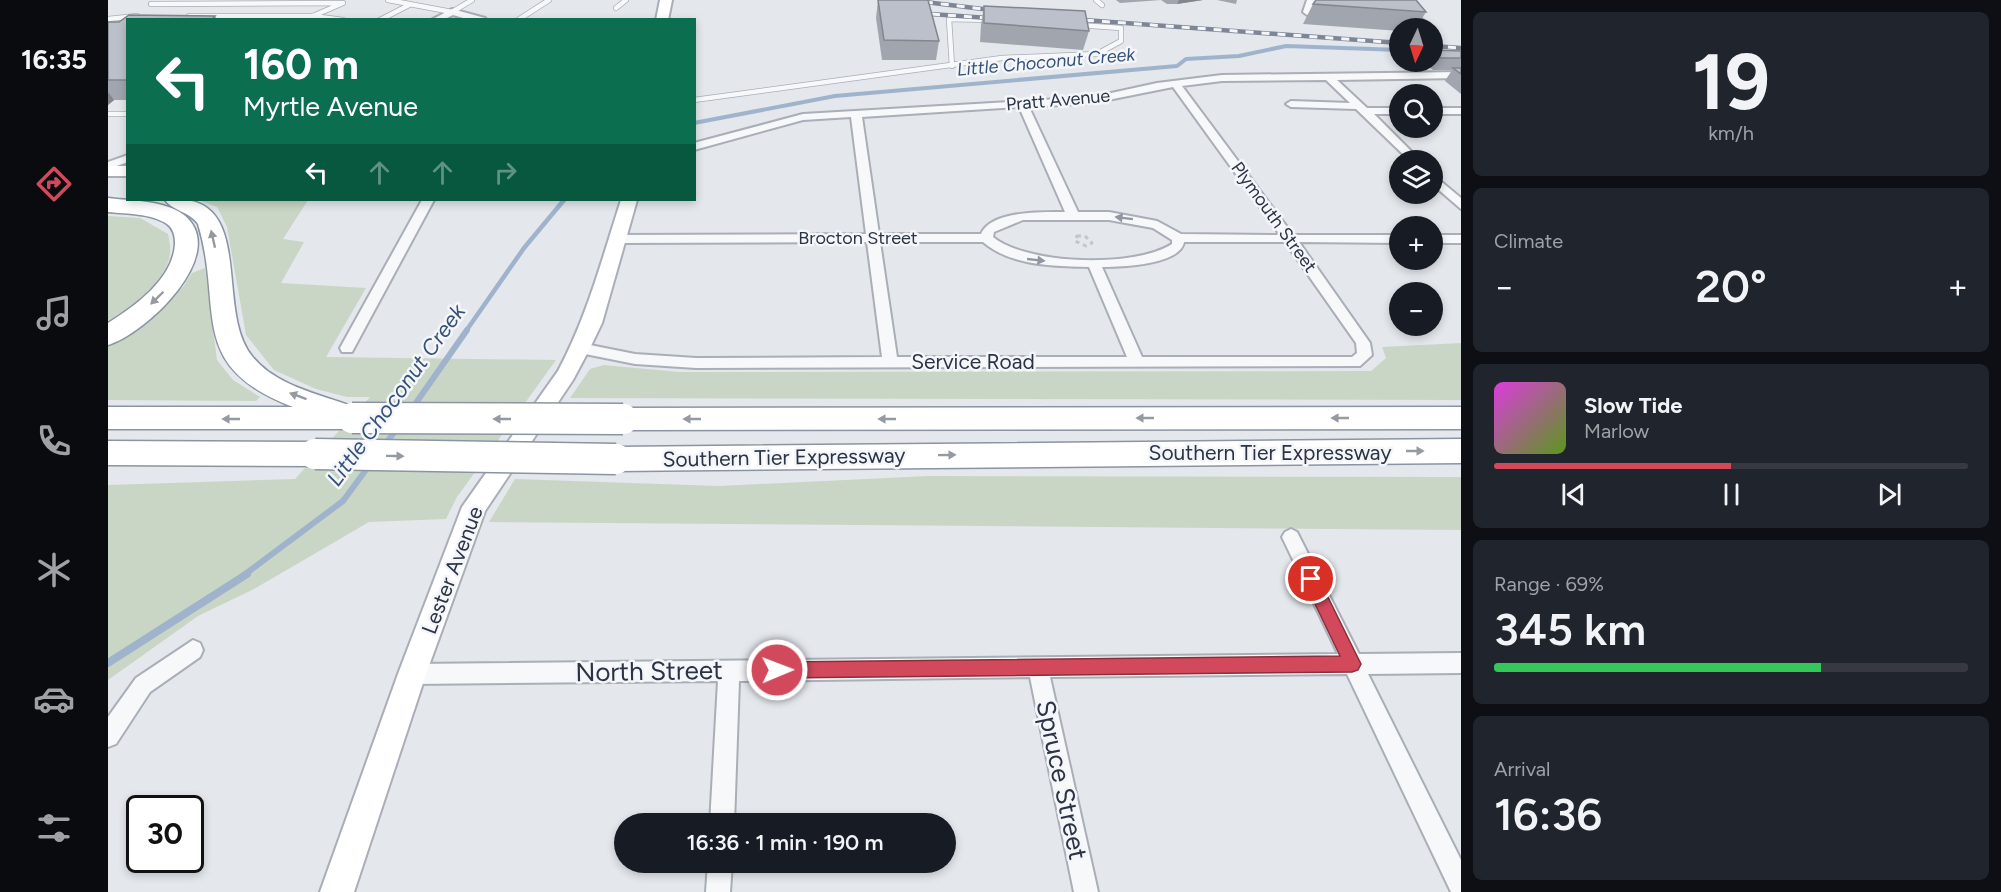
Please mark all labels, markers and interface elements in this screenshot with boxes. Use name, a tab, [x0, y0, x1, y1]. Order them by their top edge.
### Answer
north arrow	[1389, 18, 1443, 72]
map controls	[1389, 18, 1443, 336]
text: 19	[1692, 35, 1770, 129]
text: 160 m	[243, 39, 359, 90]
icon: left	[144, 42, 222, 120]
text: 16:35	[21, 43, 87, 76]
water label: Little Choconut Creek	[956, 43, 1137, 81]
street label: Pratt Avenue	[1005, 84, 1111, 116]
button: search	[1389, 84, 1443, 138]
text: Myrtle Avenue	[243, 90, 418, 123]
text: km/h	[1708, 121, 1754, 145]
button: layers	[1389, 150, 1443, 204]
icon: left	[300, 156, 333, 189]
icon: ahead	[363, 156, 396, 189]
icon: ahead	[426, 156, 459, 189]
icon: right	[489, 156, 522, 189]
street label: Plymouth Street	[1226, 157, 1322, 277]
icon: directions	[33, 163, 75, 205]
one-way arrow	[1115, 213, 1134, 223]
button: +	[1389, 216, 1443, 270]
street label: Brocton Street	[798, 227, 918, 249]
text: Climate	[1494, 229, 1563, 253]
one-way arrow	[208, 230, 218, 248]
one-way arrow	[1027, 255, 1046, 265]
text: 20°	[1695, 259, 1767, 313]
text: −	[1494, 267, 1515, 306]
text: +	[1947, 267, 1968, 306]
button: −	[1389, 282, 1443, 336]
one-way arrow	[149, 291, 164, 305]
icon: music	[33, 292, 75, 334]
water label: Little Choconut Creek	[321, 298, 472, 491]
street label: Service Road	[911, 349, 1035, 374]
one-way arrow	[289, 390, 307, 400]
text: Slow Tide	[1584, 392, 1683, 419]
one-way arrow	[1135, 413, 1154, 423]
one-way arrow	[1330, 413, 1349, 423]
one-way arrow	[221, 414, 240, 424]
one-way arrow	[492, 414, 511, 424]
one-way arrow	[682, 414, 701, 424]
one-way arrow	[877, 414, 896, 424]
text: Marlow	[1584, 419, 1649, 443]
icon: phone	[33, 420, 75, 462]
street label: Southern Tier Expressway	[1149, 440, 1391, 465]
street label: Southern Tier Expressway	[662, 442, 906, 472]
one-way arrow	[1406, 446, 1425, 456]
one-way arrow	[938, 450, 957, 460]
one-way arrow	[385, 451, 404, 460]
icon: previous	[1557, 478, 1590, 511]
icon: pause	[1715, 478, 1748, 511]
icon: next	[1873, 478, 1906, 511]
street label: Lester Avenue	[416, 503, 488, 637]
icon: climate	[33, 549, 75, 591]
pin	[1285, 553, 1336, 604]
icon: arrive	[1294, 562, 1327, 595]
text: Range · 69%	[1494, 572, 1604, 596]
text: 345 km	[1494, 602, 1646, 656]
position arrow	[745, 638, 809, 702]
street label: North Street	[575, 654, 723, 688]
icon: car	[33, 678, 75, 720]
street label: Spruce Street	[1029, 697, 1095, 863]
text: Arrival	[1494, 757, 1550, 781]
text: 16:36	[1494, 787, 1602, 841]
speed limit sign: 30	[126, 795, 204, 873]
icon: filters	[33, 807, 75, 849]
text: 16:36 · 1 min · 190 m	[686, 829, 884, 856]

